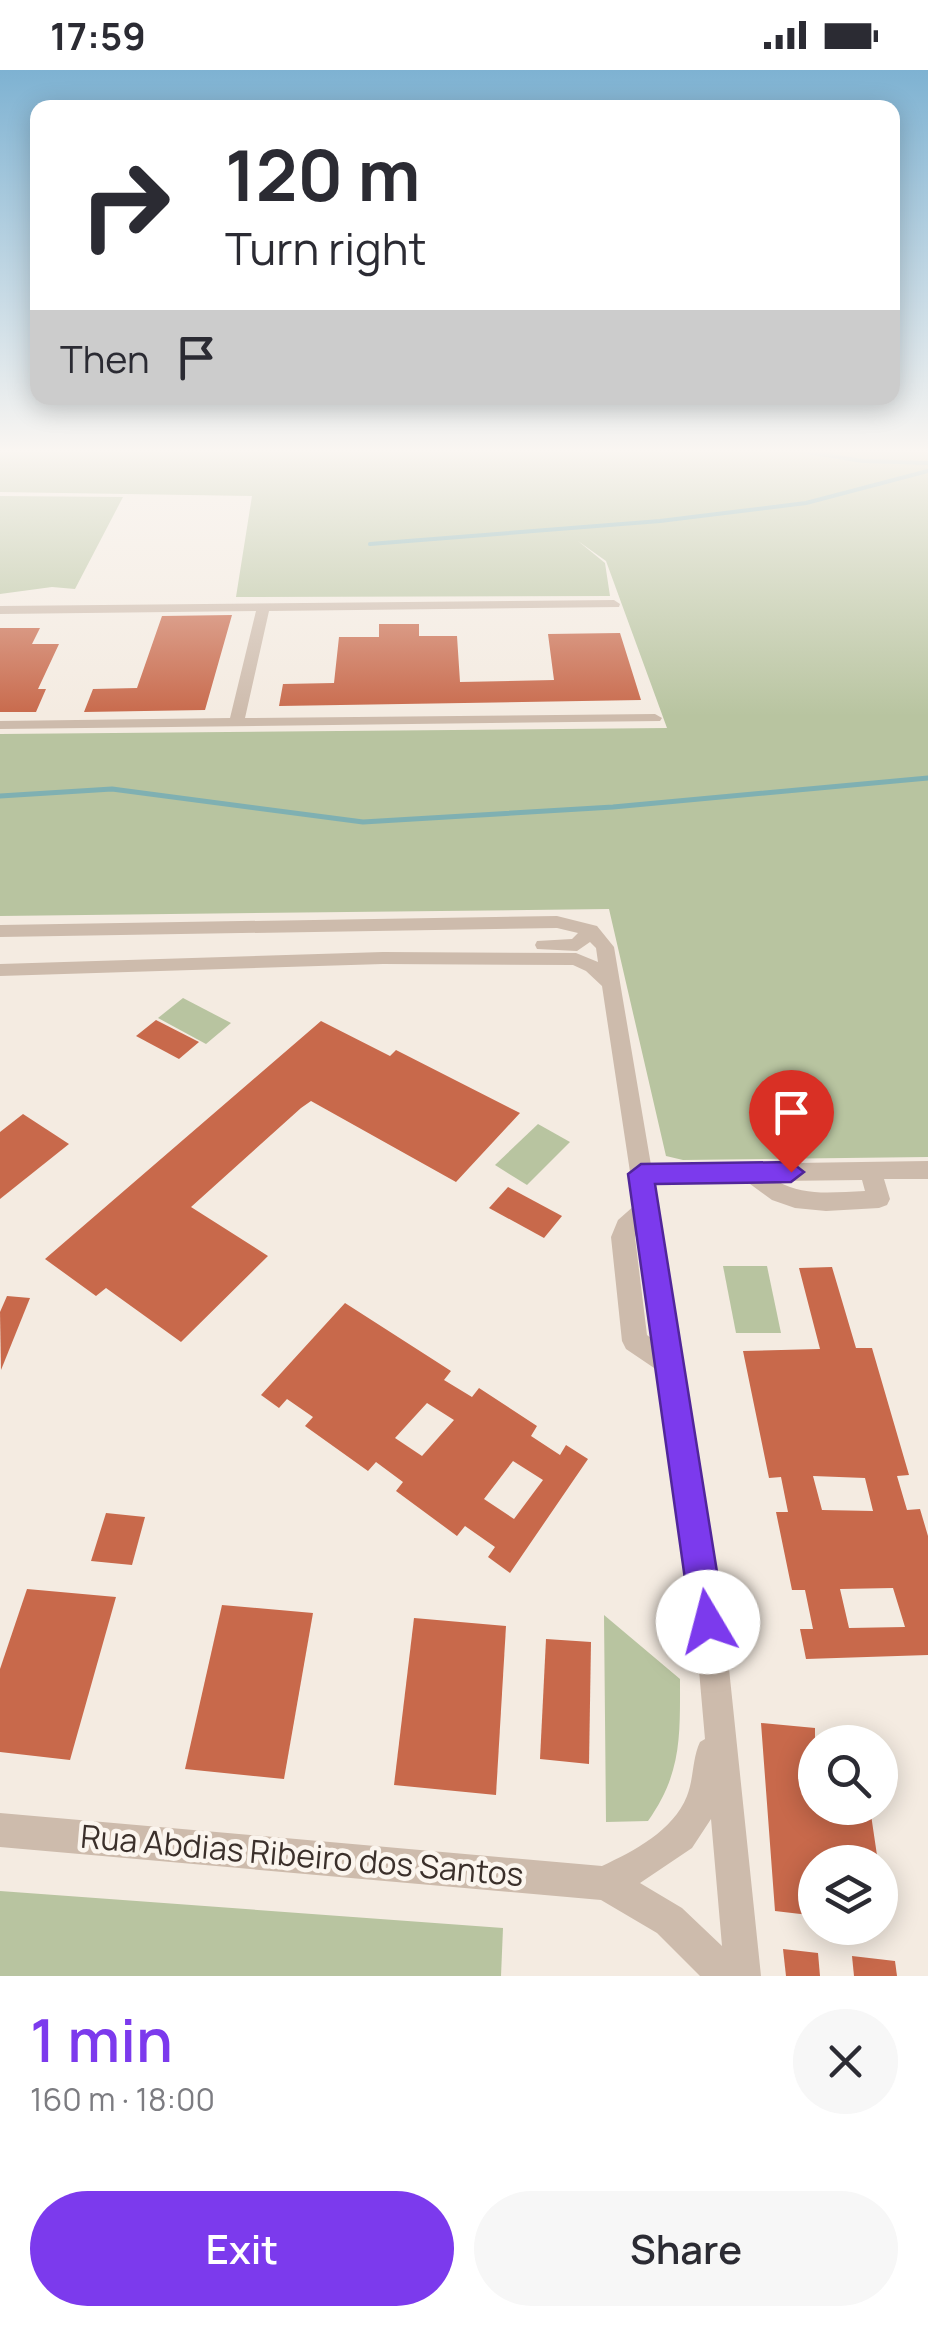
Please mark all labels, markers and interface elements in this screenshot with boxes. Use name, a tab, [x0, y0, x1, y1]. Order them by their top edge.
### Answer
text: 17:59	[50, 9, 146, 61]
text: 120 m	[225, 126, 420, 222]
icon: right	[60, 140, 190, 270]
text: Turn right	[225, 217, 426, 279]
icon: arrive	[169, 330, 224, 385]
text: Then	[60, 332, 149, 384]
pin	[749, 1070, 834, 1173]
icon: arrive	[764, 1085, 819, 1140]
position arrow	[656, 1570, 760, 1674]
map controls	[798, 1725, 898, 1945]
button: search	[798, 1725, 898, 1825]
street label: Rua Abdias Ribeiro dos Santos	[79, 1814, 525, 1896]
button: layers	[798, 1845, 898, 1945]
text: 1 min	[30, 1998, 173, 2080]
button: close	[793, 2009, 898, 2114]
text: 160 m · 18:00	[30, 2077, 215, 2121]
button: Exit	[30, 2191, 454, 2306]
button: Share	[474, 2191, 898, 2306]

